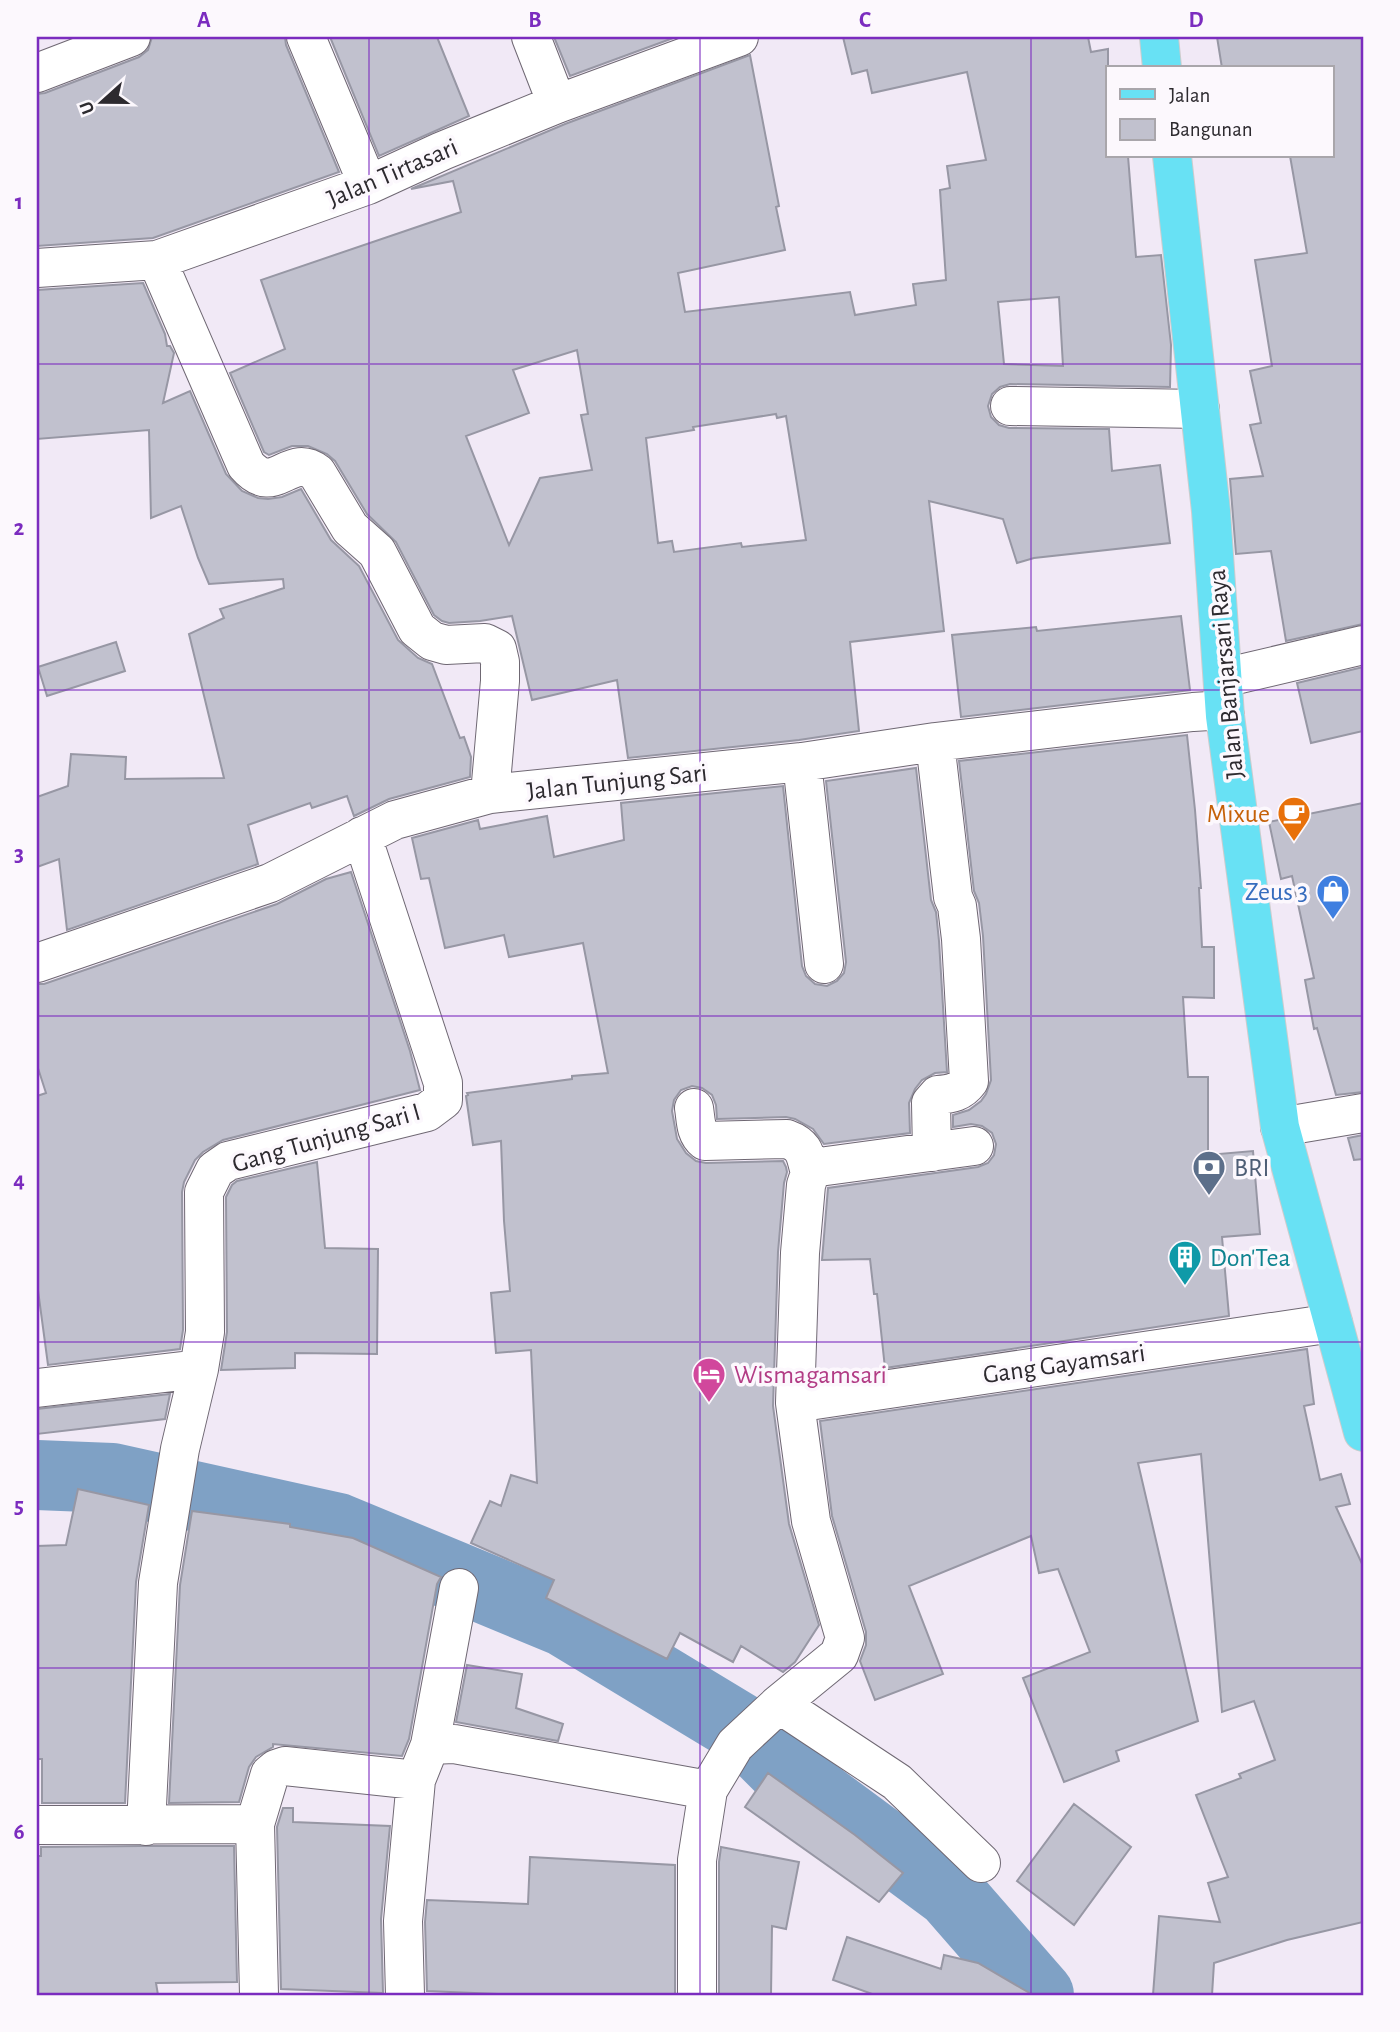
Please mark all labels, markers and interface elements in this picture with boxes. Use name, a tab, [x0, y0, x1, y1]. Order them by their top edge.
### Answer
text: A	[197, 9, 211, 32]
text: B	[528, 9, 542, 32]
text: C	[859, 9, 871, 32]
text: D	[1188, 9, 1204, 32]
north arrow	[66, 66, 136, 136]
legend	[1106, 66, 1334, 158]
text: Jalan	[1169, 85, 1210, 106]
text: U	[76, 98, 99, 117]
text: Bangunan	[1169, 119, 1253, 140]
street label: Jalan Tirtasari	[323, 134, 462, 212]
text: 1	[15, 191, 23, 214]
text: 2	[14, 517, 25, 540]
street label: Jalan Banjarsari Raya	[1204, 568, 1248, 780]
street label: Jalan Tunjung Sari	[526, 760, 709, 804]
cafe icon: Mixue	[1275, 794, 1313, 843]
place label: Mixue	[1207, 801, 1270, 827]
text: 3	[14, 843, 24, 866]
shop icon: Zeus 3	[1314, 872, 1352, 921]
place label: Zeus 3	[1245, 879, 1308, 905]
street label: Gang Tunjung Sari I	[229, 1099, 423, 1177]
bank icon: BRI	[1190, 1148, 1228, 1197]
place label: BRI	[1234, 1155, 1269, 1181]
text: 4	[13, 1169, 25, 1192]
building icon: Don'Tea	[1166, 1238, 1204, 1287]
place label: Don'Tea	[1210, 1245, 1290, 1271]
street label: Gang Gayamsari	[981, 1340, 1147, 1388]
hotel icon: Wismagamsari	[690, 1355, 728, 1404]
place label: Wismagamsari	[734, 1362, 887, 1388]
text: 5	[14, 1495, 24, 1518]
text: 6	[13, 1821, 25, 1844]

